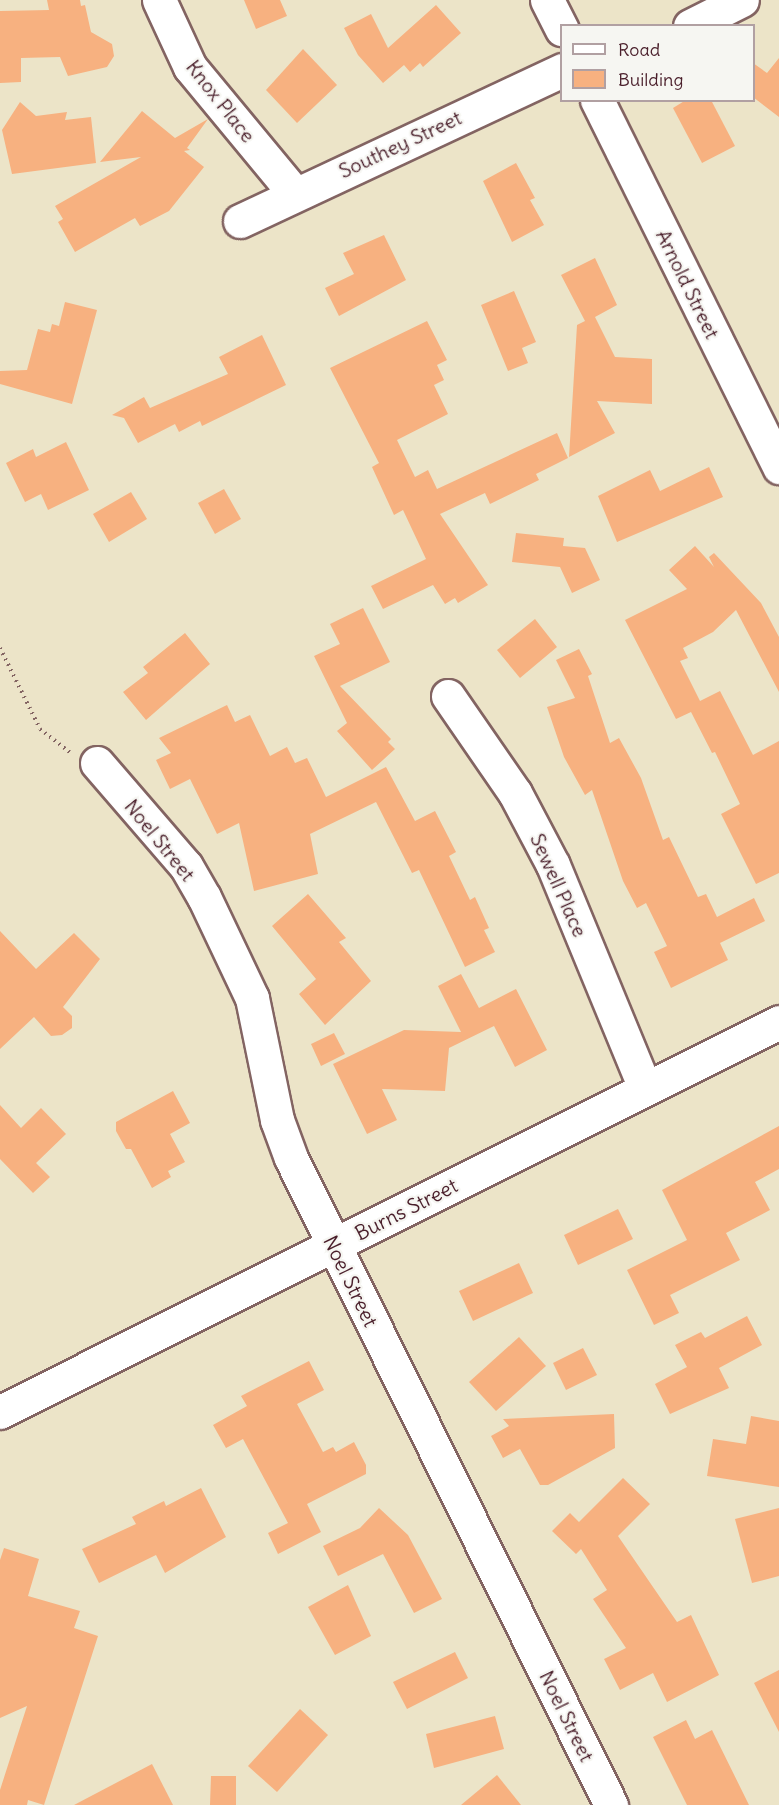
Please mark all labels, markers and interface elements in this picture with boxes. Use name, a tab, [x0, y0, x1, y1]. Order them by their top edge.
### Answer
legend	[560, 24, 755, 102]
text: Road	[618, 38, 660, 61]
street label: Knox Place	[181, 55, 261, 147]
text: Building	[618, 68, 683, 91]
street label: Southey Street	[335, 105, 465, 183]
street label: Arnold Street	[651, 226, 725, 342]
street label: Noel Street	[120, 794, 200, 886]
street label: Sewell Place	[526, 830, 592, 940]
street label: Burns Street	[351, 1173, 461, 1245]
street label: Noel Street	[319, 1232, 383, 1330]
street label: Noel Street	[535, 1667, 599, 1765]

